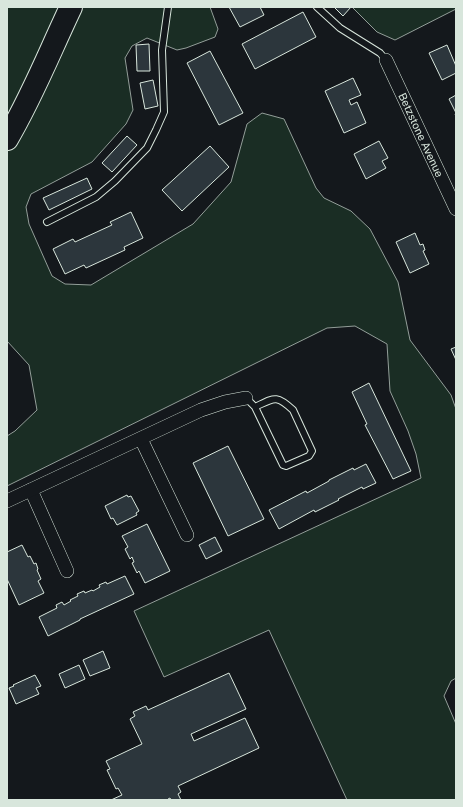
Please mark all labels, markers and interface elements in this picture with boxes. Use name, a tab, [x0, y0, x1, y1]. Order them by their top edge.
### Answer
street label: Betzstone Avenue	[396, 91, 446, 179]

